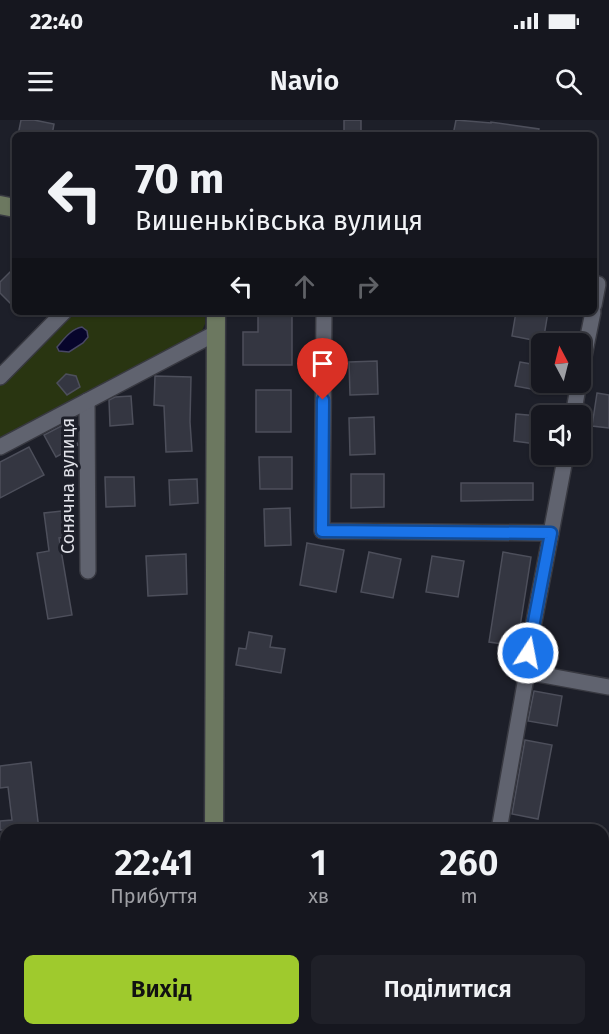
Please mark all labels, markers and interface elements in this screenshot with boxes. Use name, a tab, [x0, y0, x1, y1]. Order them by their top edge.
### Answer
text: 22:40	[30, 8, 83, 35]
icon: menu	[24, 65, 57, 98]
text: Navio	[270, 65, 339, 97]
icon: search	[552, 65, 585, 98]
text: 70 m	[135, 154, 224, 204]
icon: left	[36, 156, 114, 234]
text: Вишеньківська вулиця	[135, 205, 423, 237]
icon: left	[225, 270, 258, 303]
icon: ahead	[288, 270, 321, 303]
icon: right	[351, 270, 384, 303]
north arrow	[531, 333, 591, 393]
map controls	[531, 333, 591, 465]
pin	[297, 338, 348, 400]
icon: arrive	[306, 347, 339, 380]
button: sound	[531, 405, 591, 465]
street label: Сонячна вулиця	[57, 418, 79, 554]
position arrow	[496, 621, 560, 685]
text: 22:41	[114, 841, 194, 885]
text: 1	[310, 841, 327, 885]
text: 260	[439, 841, 499, 885]
text: Прибуття	[110, 884, 198, 908]
text: хв	[308, 884, 329, 908]
text: m	[461, 884, 478, 908]
button: Вихід	[24, 955, 299, 1024]
button: Поділитися	[311, 955, 585, 1024]

